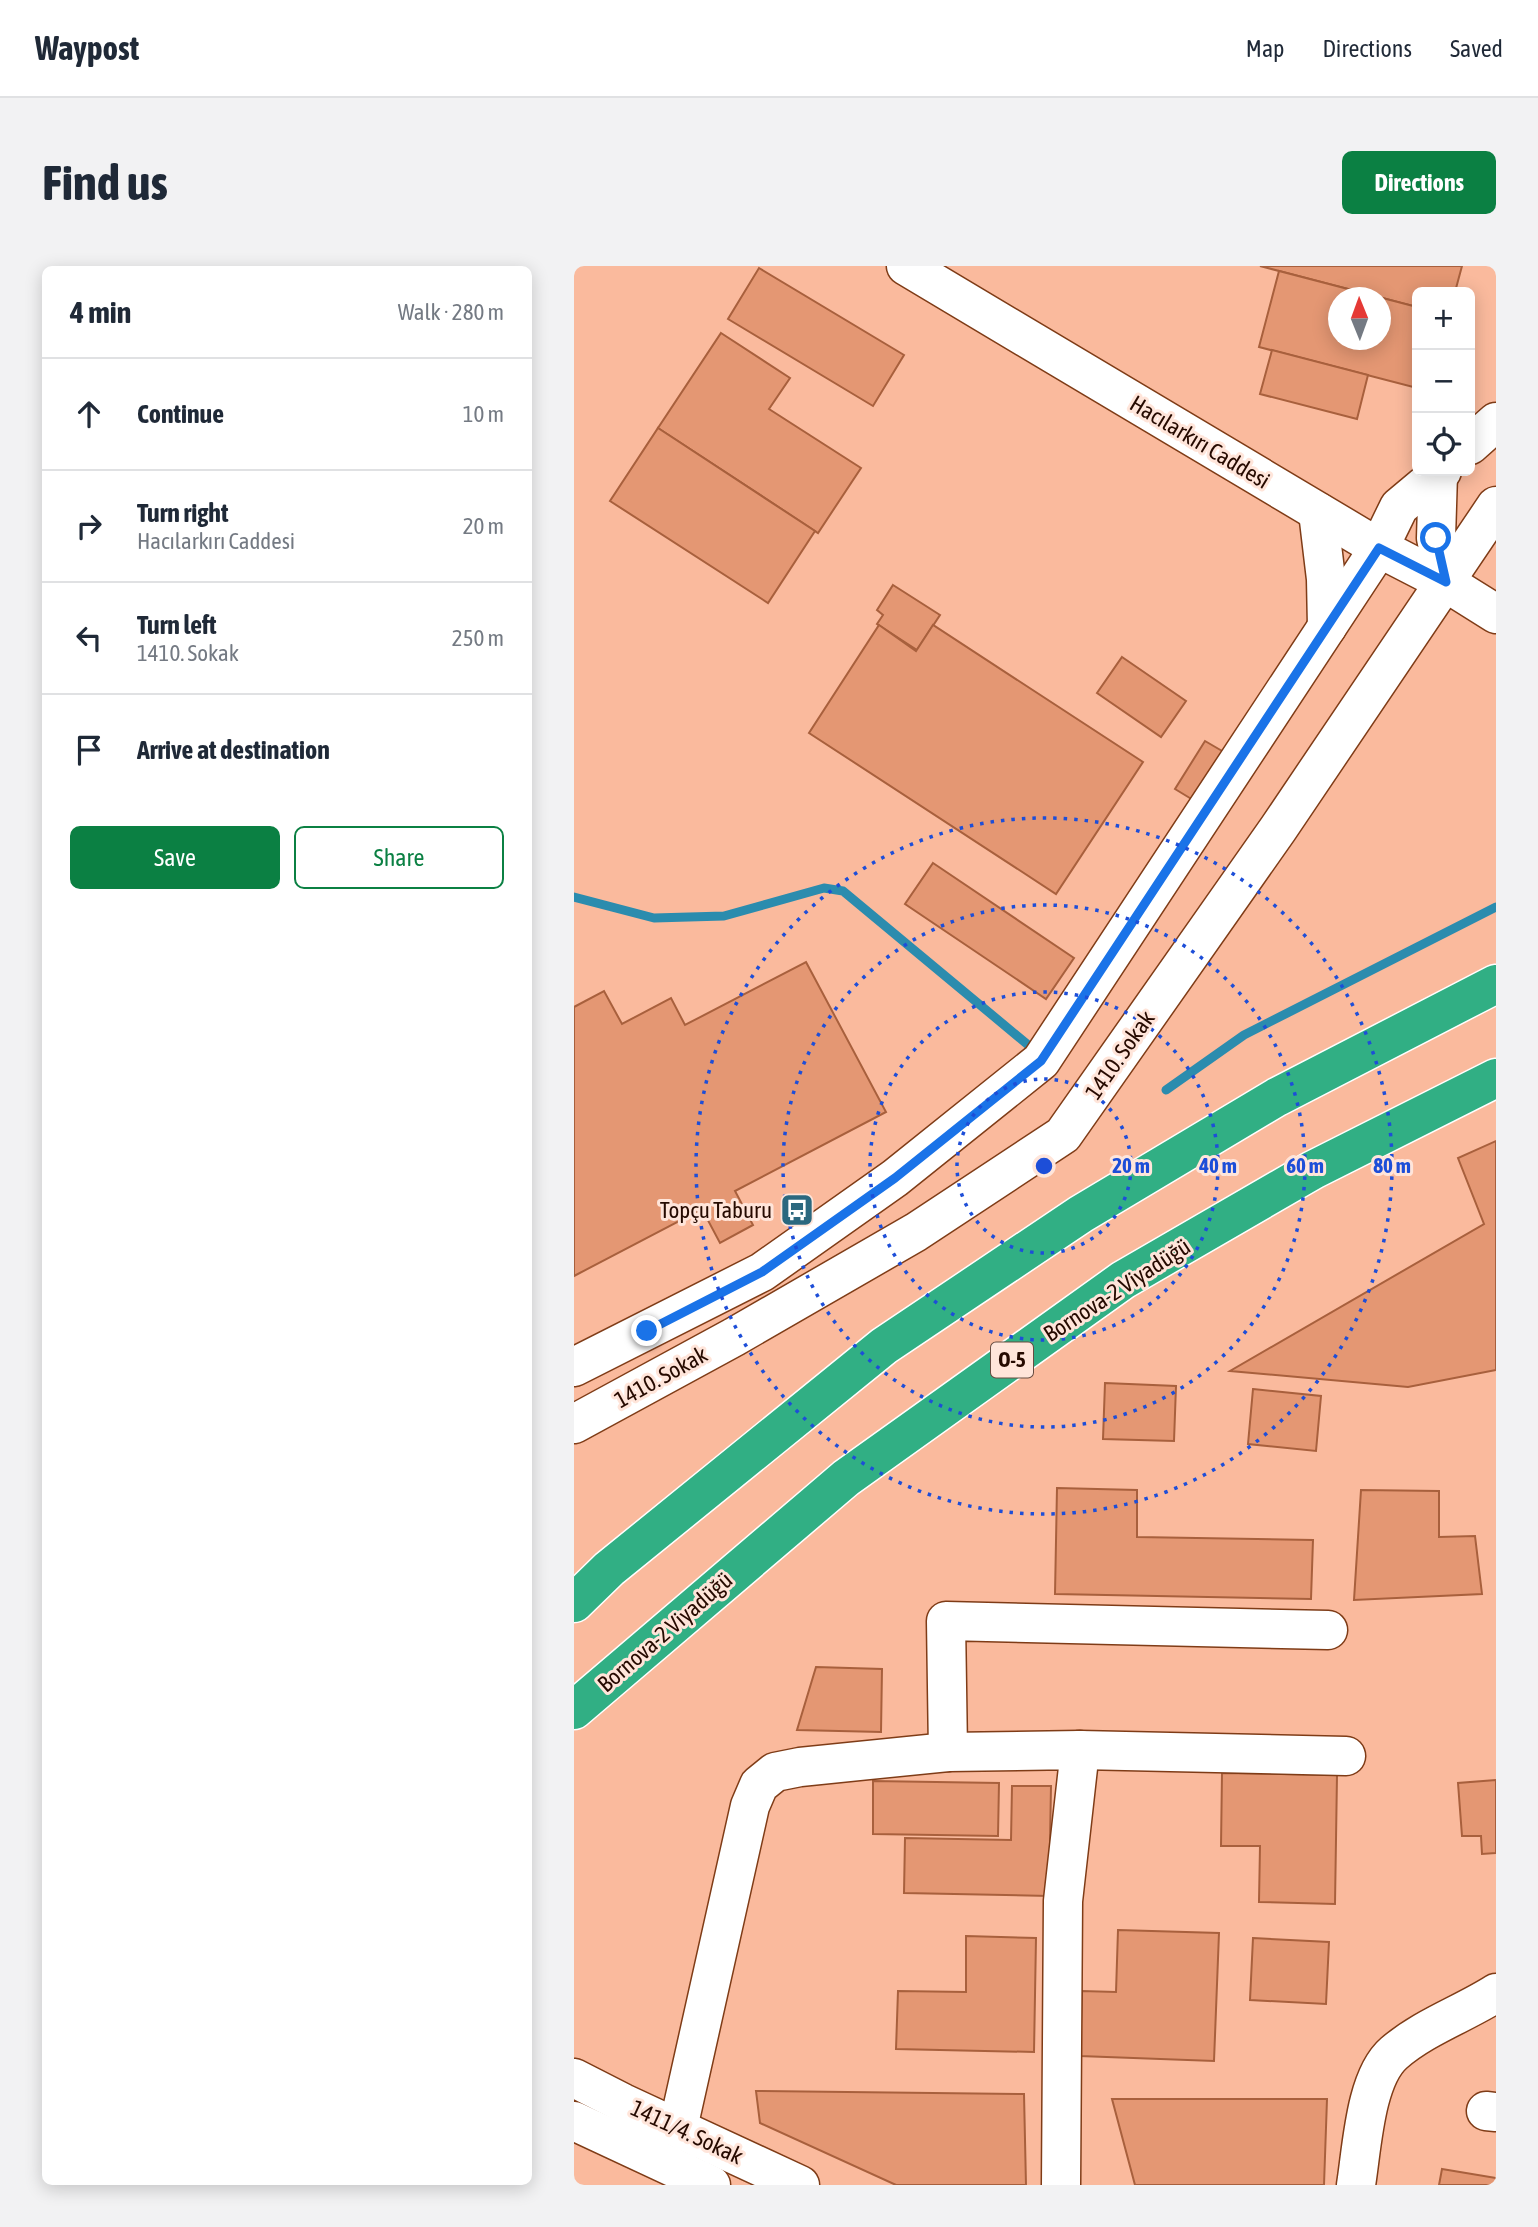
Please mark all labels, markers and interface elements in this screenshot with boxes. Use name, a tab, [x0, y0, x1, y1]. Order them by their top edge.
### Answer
text: Waypost	[35, 29, 139, 67]
text: Map	[1246, 35, 1284, 62]
text: Directions	[1322, 35, 1412, 62]
text: Saved	[1450, 35, 1503, 62]
button: Directions	[1342, 151, 1496, 214]
text: Find us	[42, 154, 168, 210]
north arrow	[1328, 287, 1391, 350]
map controls	[1412, 287, 1475, 476]
button: +	[1412, 287, 1475, 350]
text: 4 min	[70, 295, 131, 329]
text: Walk · 280 m	[398, 299, 504, 325]
button: −	[1412, 350, 1475, 413]
street label: Hacılarkırı Caddesi	[1126, 390, 1274, 494]
icon: ahead	[70, 395, 108, 433]
text: Continue	[137, 399, 224, 429]
text: 10 m	[463, 401, 504, 427]
button: locate	[1412, 413, 1475, 476]
text: Turn right	[137, 498, 228, 528]
icon: right	[70, 507, 108, 545]
text: 20 m	[463, 513, 504, 539]
route start	[1420, 522, 1451, 553]
text: Hacılarkırı Caddesi	[137, 528, 295, 554]
text: Turn left	[137, 610, 217, 640]
icon: left	[70, 619, 108, 657]
text: 250 m	[452, 625, 504, 651]
text: 1410. Sokak	[137, 640, 239, 666]
icon: arrive	[70, 731, 108, 769]
text: Arrive at destination	[137, 735, 330, 765]
button: Save	[70, 826, 280, 889]
button: Share	[294, 826, 504, 889]
street label: 1410. Sokak	[1080, 1006, 1160, 1104]
text: 20 m	[1112, 1153, 1150, 1177]
text: 40 m	[1198, 1153, 1237, 1177]
text: 60 m	[1286, 1153, 1324, 1177]
text: 80 m	[1373, 1153, 1411, 1177]
centre of rings	[1032, 1154, 1056, 1178]
bus stop icon: Topçu Taburu	[778, 1191, 816, 1229]
place label: Topçu Taburu	[660, 1197, 772, 1223]
street label: Bornova-2 Viyadüğü	[1039, 1233, 1195, 1347]
route end	[631, 1315, 662, 1346]
street label: 1410. Sokak	[610, 1341, 712, 1413]
road number: O-5	[991, 1342, 1033, 1378]
street label: Bornova-2 Viyadüğü	[593, 1567, 737, 1697]
street label: 1411/4. Sokak	[627, 2095, 747, 2169]

